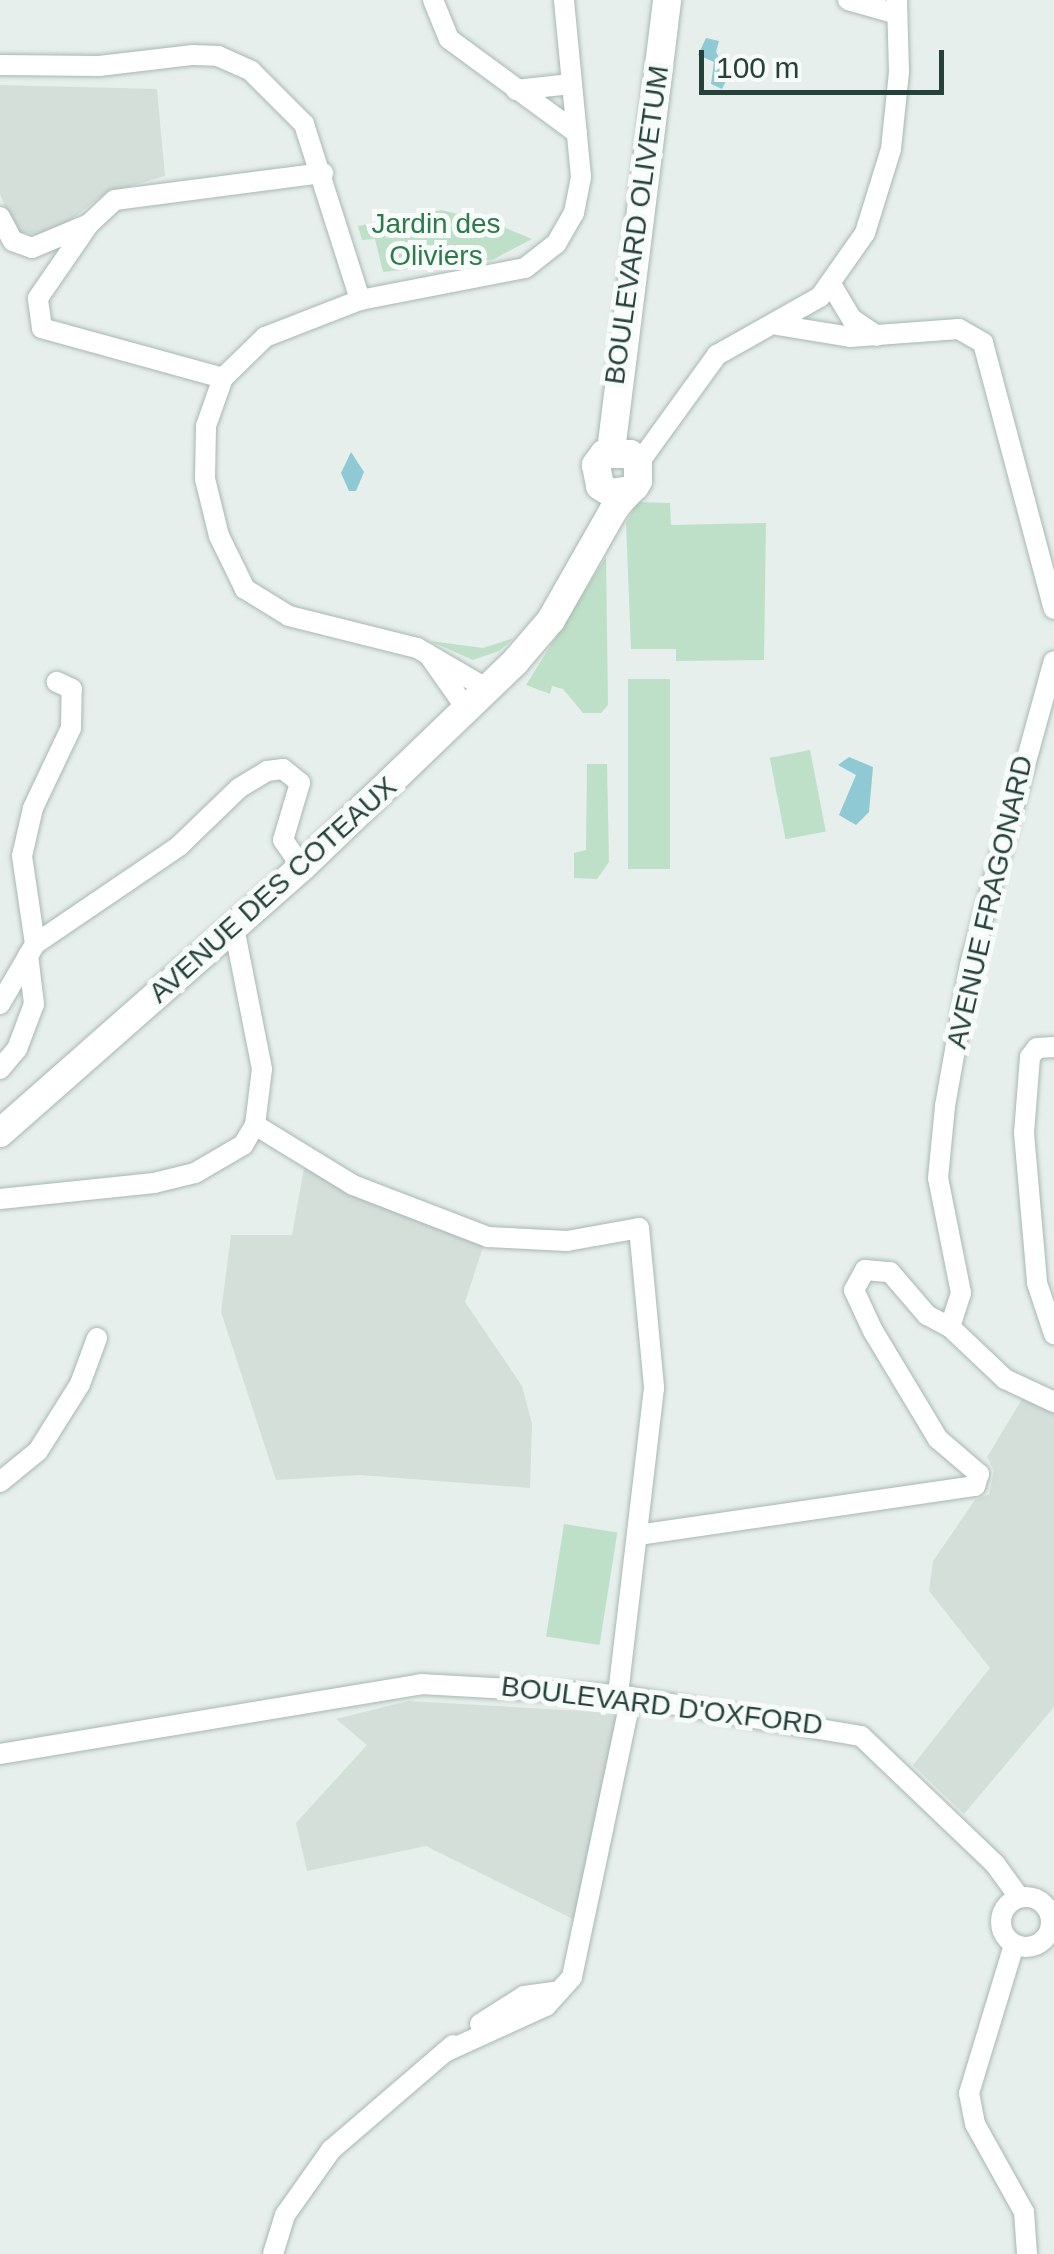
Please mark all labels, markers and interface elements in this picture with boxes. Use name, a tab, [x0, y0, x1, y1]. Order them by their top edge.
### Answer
scale bar	[704, 30, 949, 92]
text: 100 m	[716, 51, 799, 84]
street label: BOULEVARD OLIVETUM	[598, 63, 676, 387]
park label: Jardin des Oliviers	[371, 207, 501, 273]
street label: AVENUE FRAGONARD	[940, 752, 1040, 1052]
street label: AVENUE DES COTEAUX	[142, 770, 404, 1010]
street label: BOULEVARD D'OXFORD	[499, 1670, 825, 1742]

